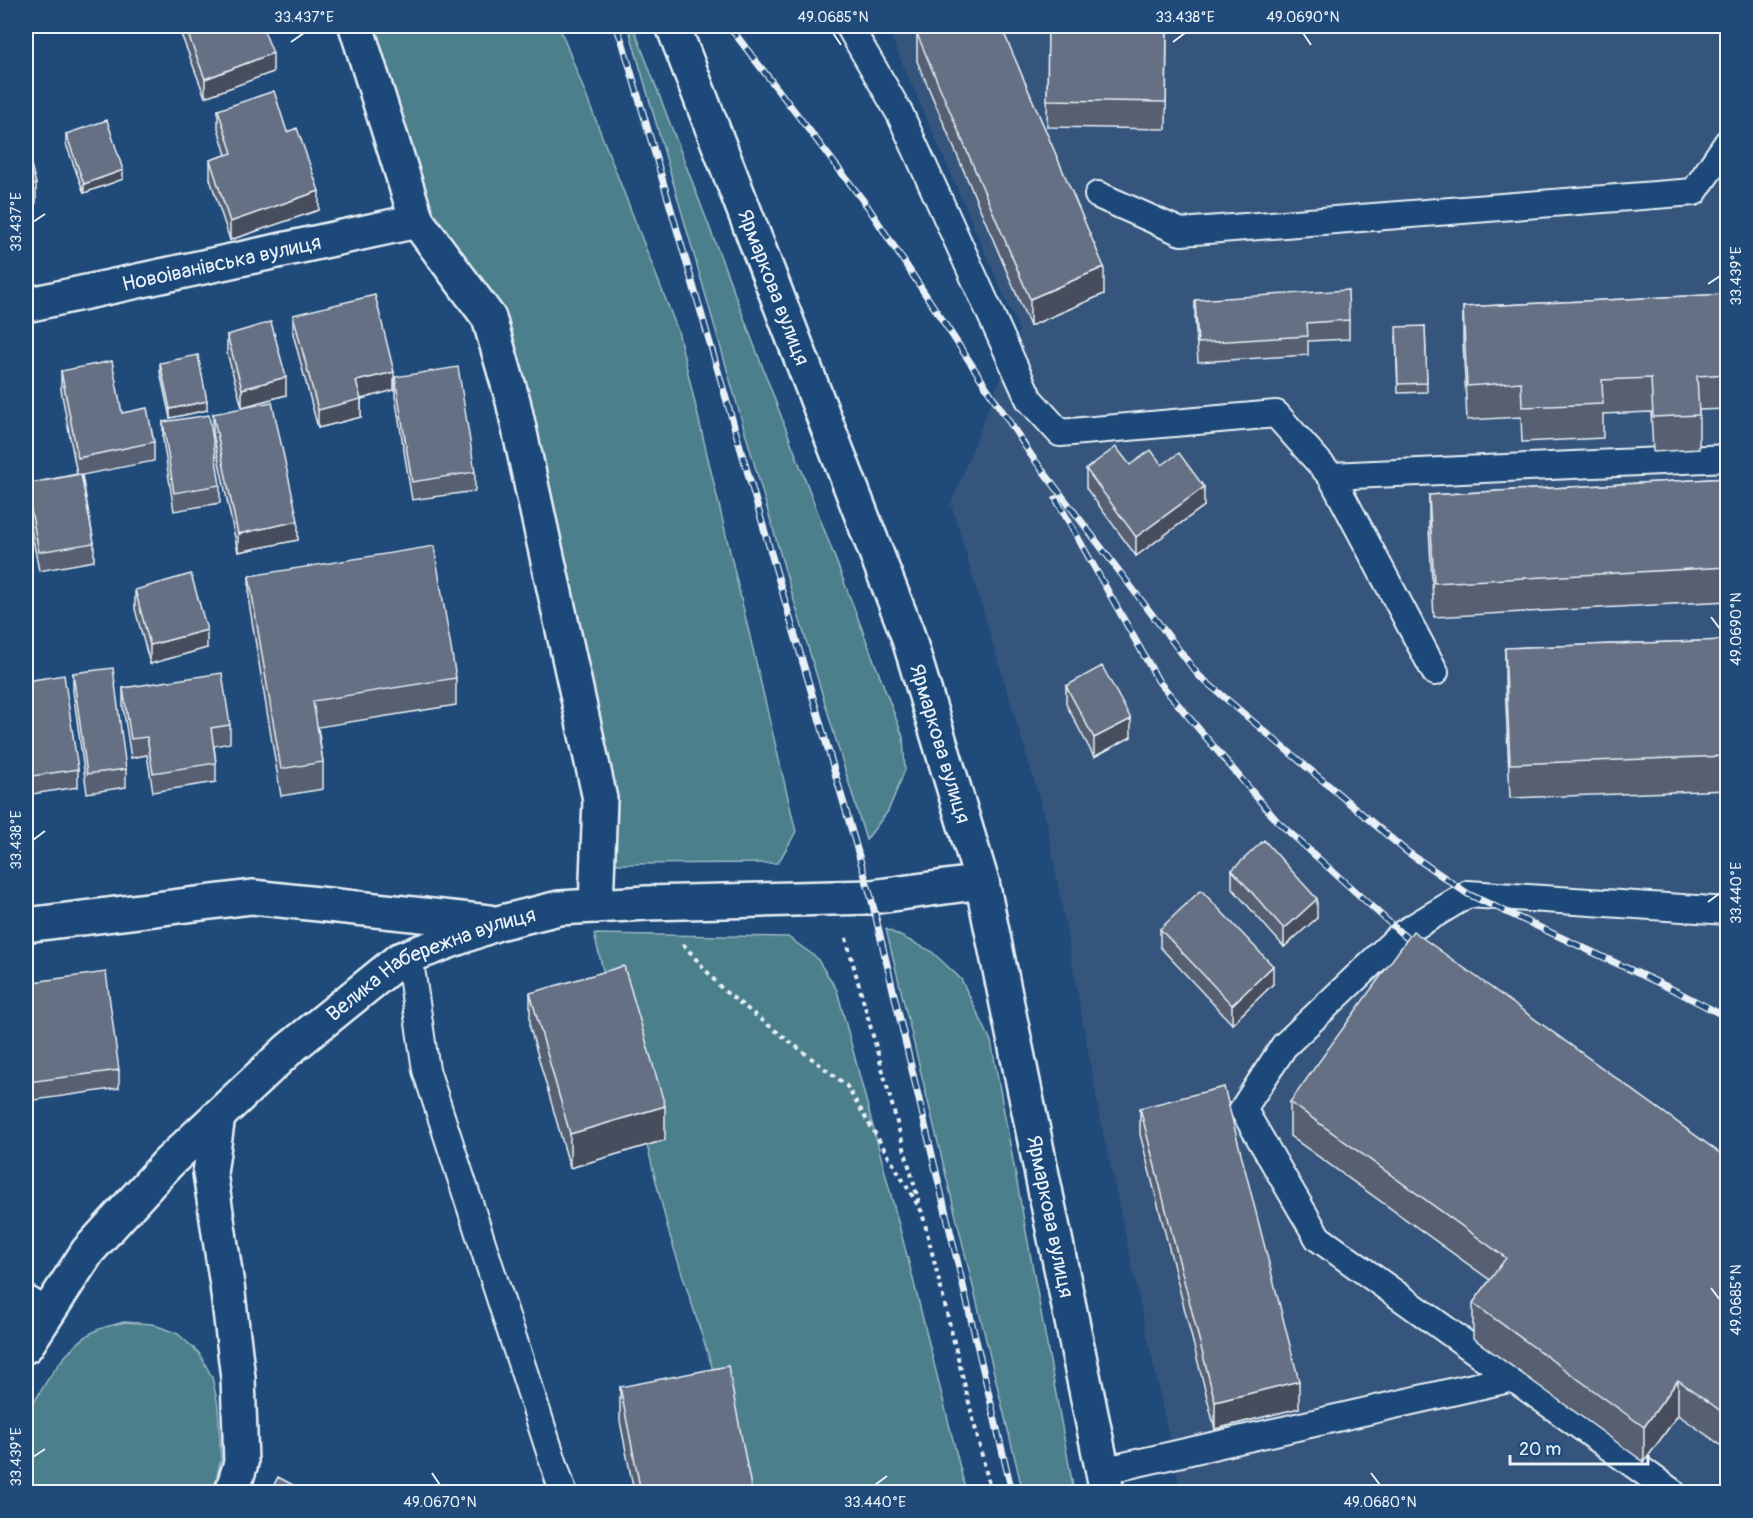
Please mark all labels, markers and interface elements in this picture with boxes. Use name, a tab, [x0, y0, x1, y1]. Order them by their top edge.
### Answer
text: 33.437°E	[274, 8, 334, 27]
text: 49.0685°N	[797, 8, 869, 27]
text: 33.438°E	[1155, 8, 1215, 27]
text: 49.0690°N	[1266, 8, 1340, 27]
text: 33.437°E	[7, 192, 26, 252]
street label: Ярмаркова вулиця	[731, 206, 816, 369]
street label: Новоіванівська вулиця	[120, 229, 324, 298]
text: 33.439°E	[1727, 246, 1746, 306]
text: 49.0690°N	[1727, 592, 1746, 666]
street label: Ярмаркова вулиця	[903, 661, 977, 827]
text: 33.438°E	[7, 810, 26, 870]
text: 33.440°E	[1727, 862, 1746, 924]
street label: Велика Набережна вулиця	[321, 901, 538, 1028]
street label: Ярмаркова вулиця	[1020, 1133, 1080, 1300]
text: 49.0685°N	[1727, 1264, 1746, 1336]
text: 33.439°E	[7, 1427, 26, 1487]
scale bar	[1510, 1428, 1648, 1466]
text: 20 m	[1519, 1438, 1561, 1461]
text: 49.0670°N	[403, 1493, 477, 1512]
text: 33.440°E	[844, 1493, 906, 1512]
text: 49.0680°N	[1343, 1493, 1417, 1512]

